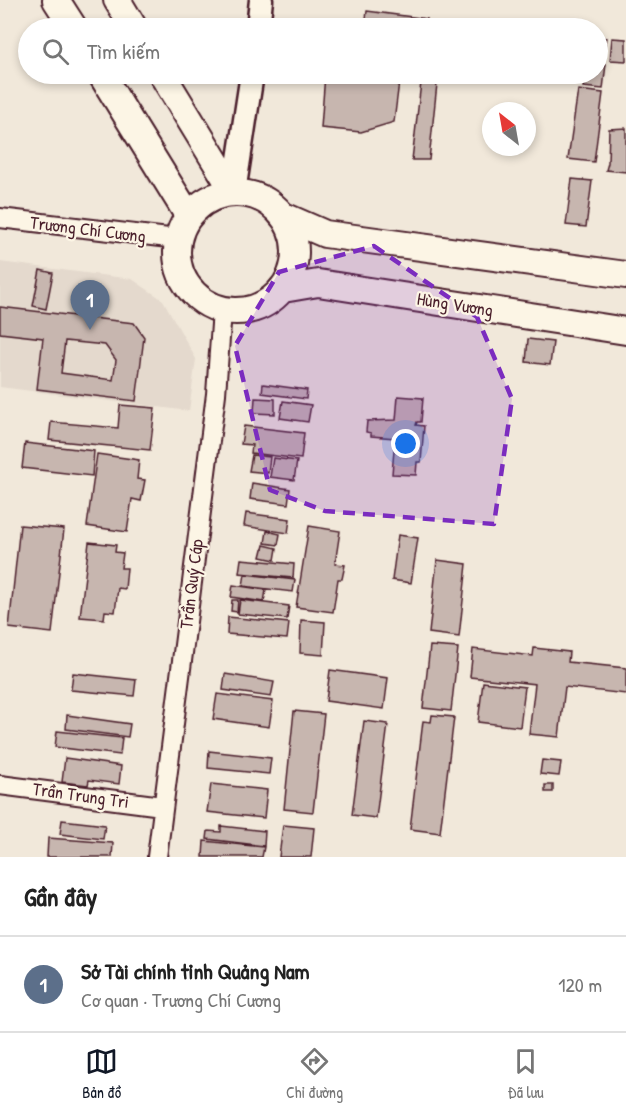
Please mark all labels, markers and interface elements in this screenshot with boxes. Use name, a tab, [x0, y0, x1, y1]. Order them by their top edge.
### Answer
search box	[18, 18, 608, 84]
icon: search	[39, 35, 72, 68]
text: Tìm kiếm	[87, 36, 160, 66]
north arrow	[482, 102, 536, 156]
street label: Trương Chí Cương	[29, 210, 147, 248]
pin: 1	[70, 280, 110, 330]
street label: Hùng Vương	[415, 286, 495, 322]
your location	[391, 429, 420, 458]
street label: Trần Quý Cáp	[173, 537, 209, 630]
street label: Trần Trung Tri	[31, 776, 131, 814]
text: Gần đây	[24, 879, 97, 914]
text: Sở Tài chính tỉnh Quảng Nam	[81, 956, 310, 986]
text: 1	[40, 971, 47, 998]
text: 120 m	[558, 971, 602, 998]
text: Cơ quan · Trương Chí Cương	[81, 986, 281, 1013]
tab: Bản đồ	[82, 1045, 121, 1103]
tab: Chỉ đường	[286, 1045, 343, 1103]
tab: Đã lưu	[508, 1045, 544, 1103]

